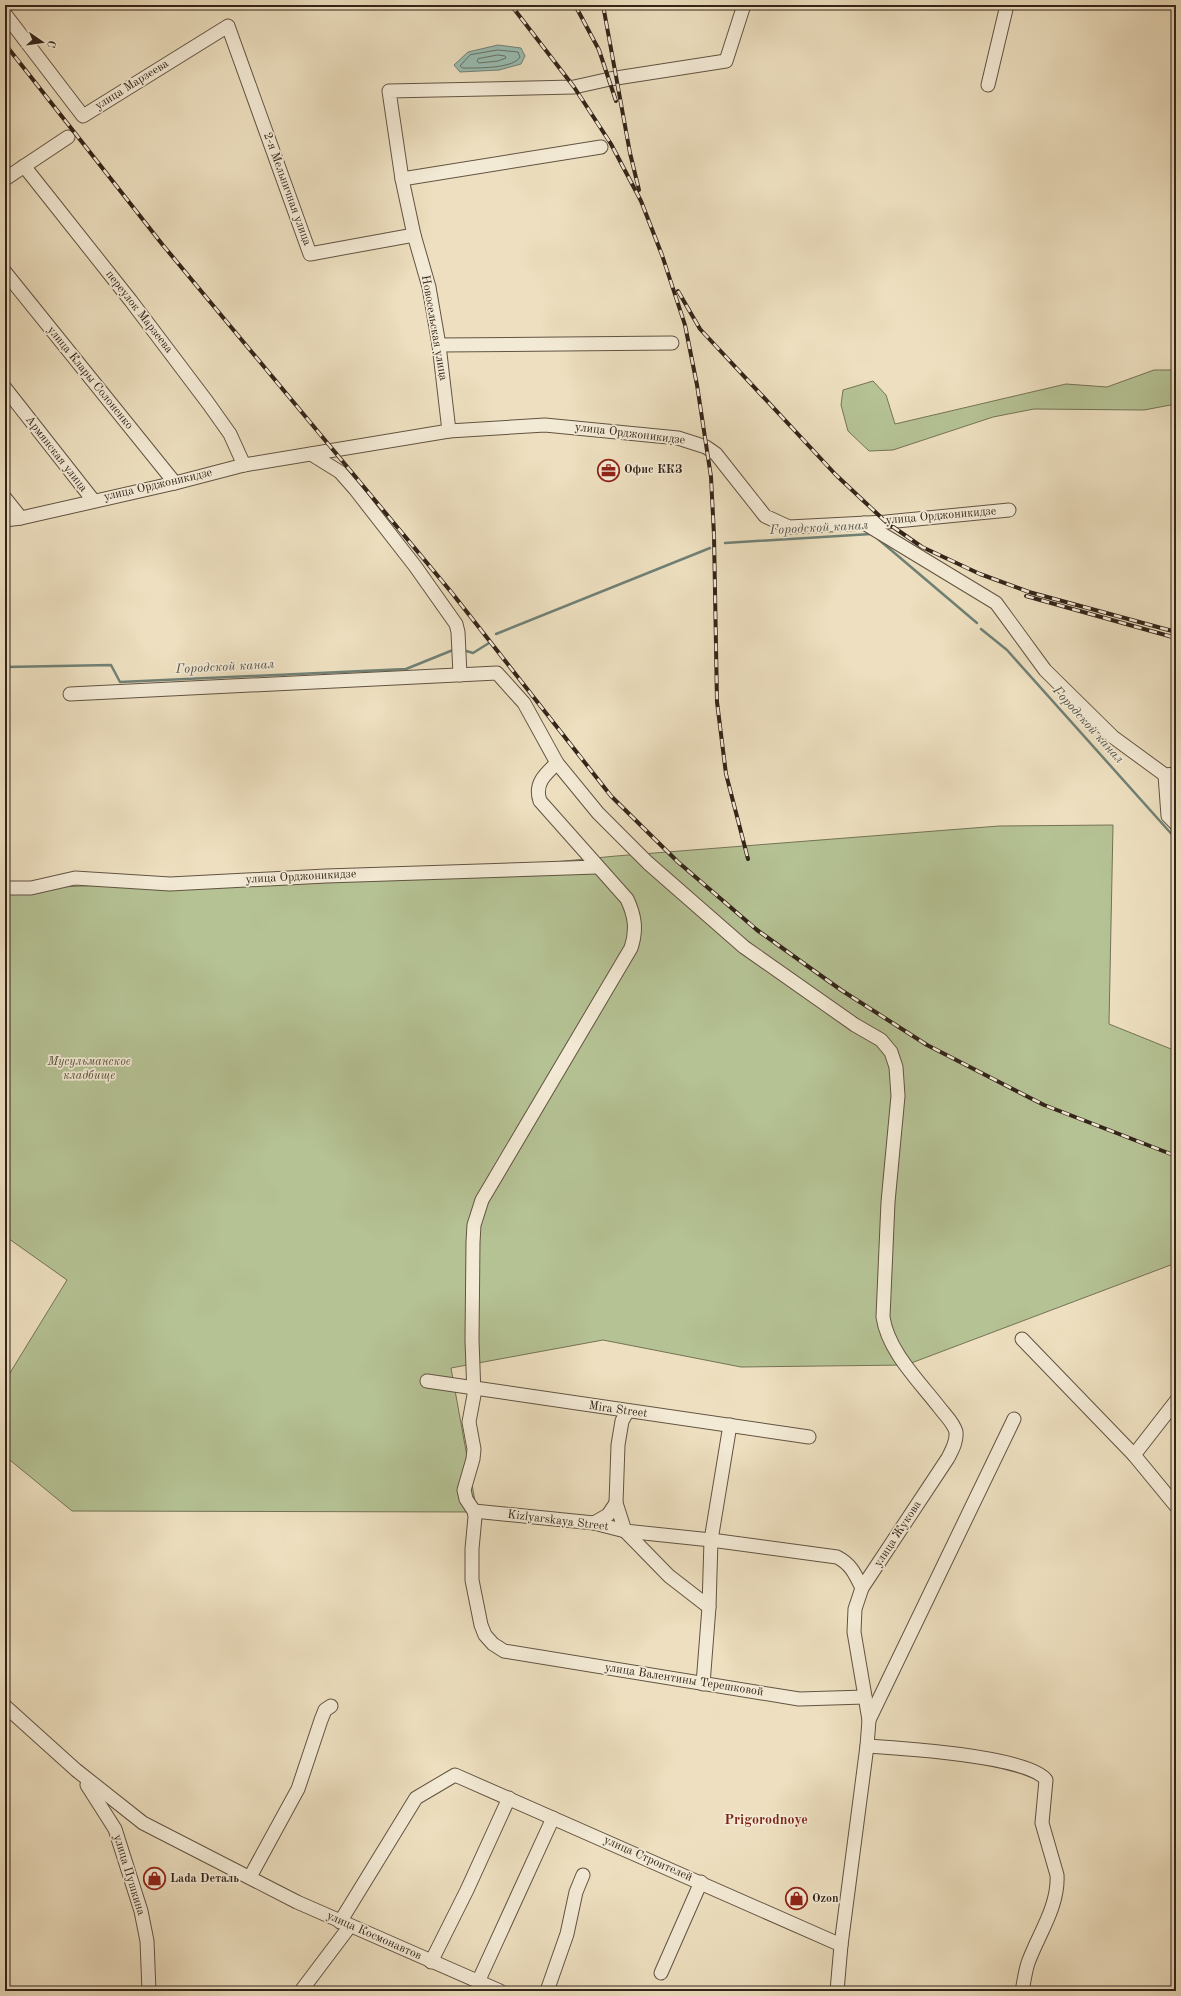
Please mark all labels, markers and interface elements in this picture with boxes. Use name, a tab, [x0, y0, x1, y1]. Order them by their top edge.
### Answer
north arrow	[22, 22, 62, 62]
text: С	[44, 39, 56, 49]
street label: улица Марзеева	[93, 58, 171, 112]
street label: 2-я Мельничная улица	[261, 131, 313, 247]
street label: переулок Марзеева	[103, 268, 175, 356]
street label: Новосельская улица	[419, 274, 449, 382]
street label: улица Клары Солоненко	[45, 324, 135, 432]
street label: Армянская улица	[23, 414, 89, 494]
street label: улица Орджоникидзе	[574, 421, 686, 447]
office icon: Офис ККЗ	[595, 457, 621, 483]
place label: Офис ККЗ	[624, 464, 683, 476]
street label: улица Орджоникидзе	[103, 467, 214, 503]
street label: улица Орджоникидзе	[885, 505, 997, 527]
water label: Городской канал	[768, 519, 869, 537]
water label: Городской канал	[174, 658, 275, 676]
water label: Городской канал	[1049, 683, 1126, 766]
street label: улица Орджоникидзе	[245, 868, 357, 886]
park label: Мусульманское кладбище	[46, 1056, 131, 1082]
street label: Mira Street	[588, 1400, 648, 1420]
street label: улица Жукова	[872, 1499, 924, 1569]
street label: Kizlyarskaya Street	[507, 1509, 609, 1533]
street label: улица Валентины Терешковой	[604, 1662, 764, 1698]
district label: Prigorodnoye	[724, 1813, 808, 1827]
street label: улица Пушкина	[111, 1833, 147, 1917]
street label: улица Строителей	[602, 1834, 694, 1884]
shop icon: Lada Dеталь	[141, 1866, 167, 1892]
place label: Lada Dеталь	[170, 1873, 239, 1885]
shop icon: Ozon	[784, 1886, 810, 1912]
place label: Ozon	[812, 1893, 839, 1905]
street label: улица Космонавтов	[325, 1910, 423, 1962]

